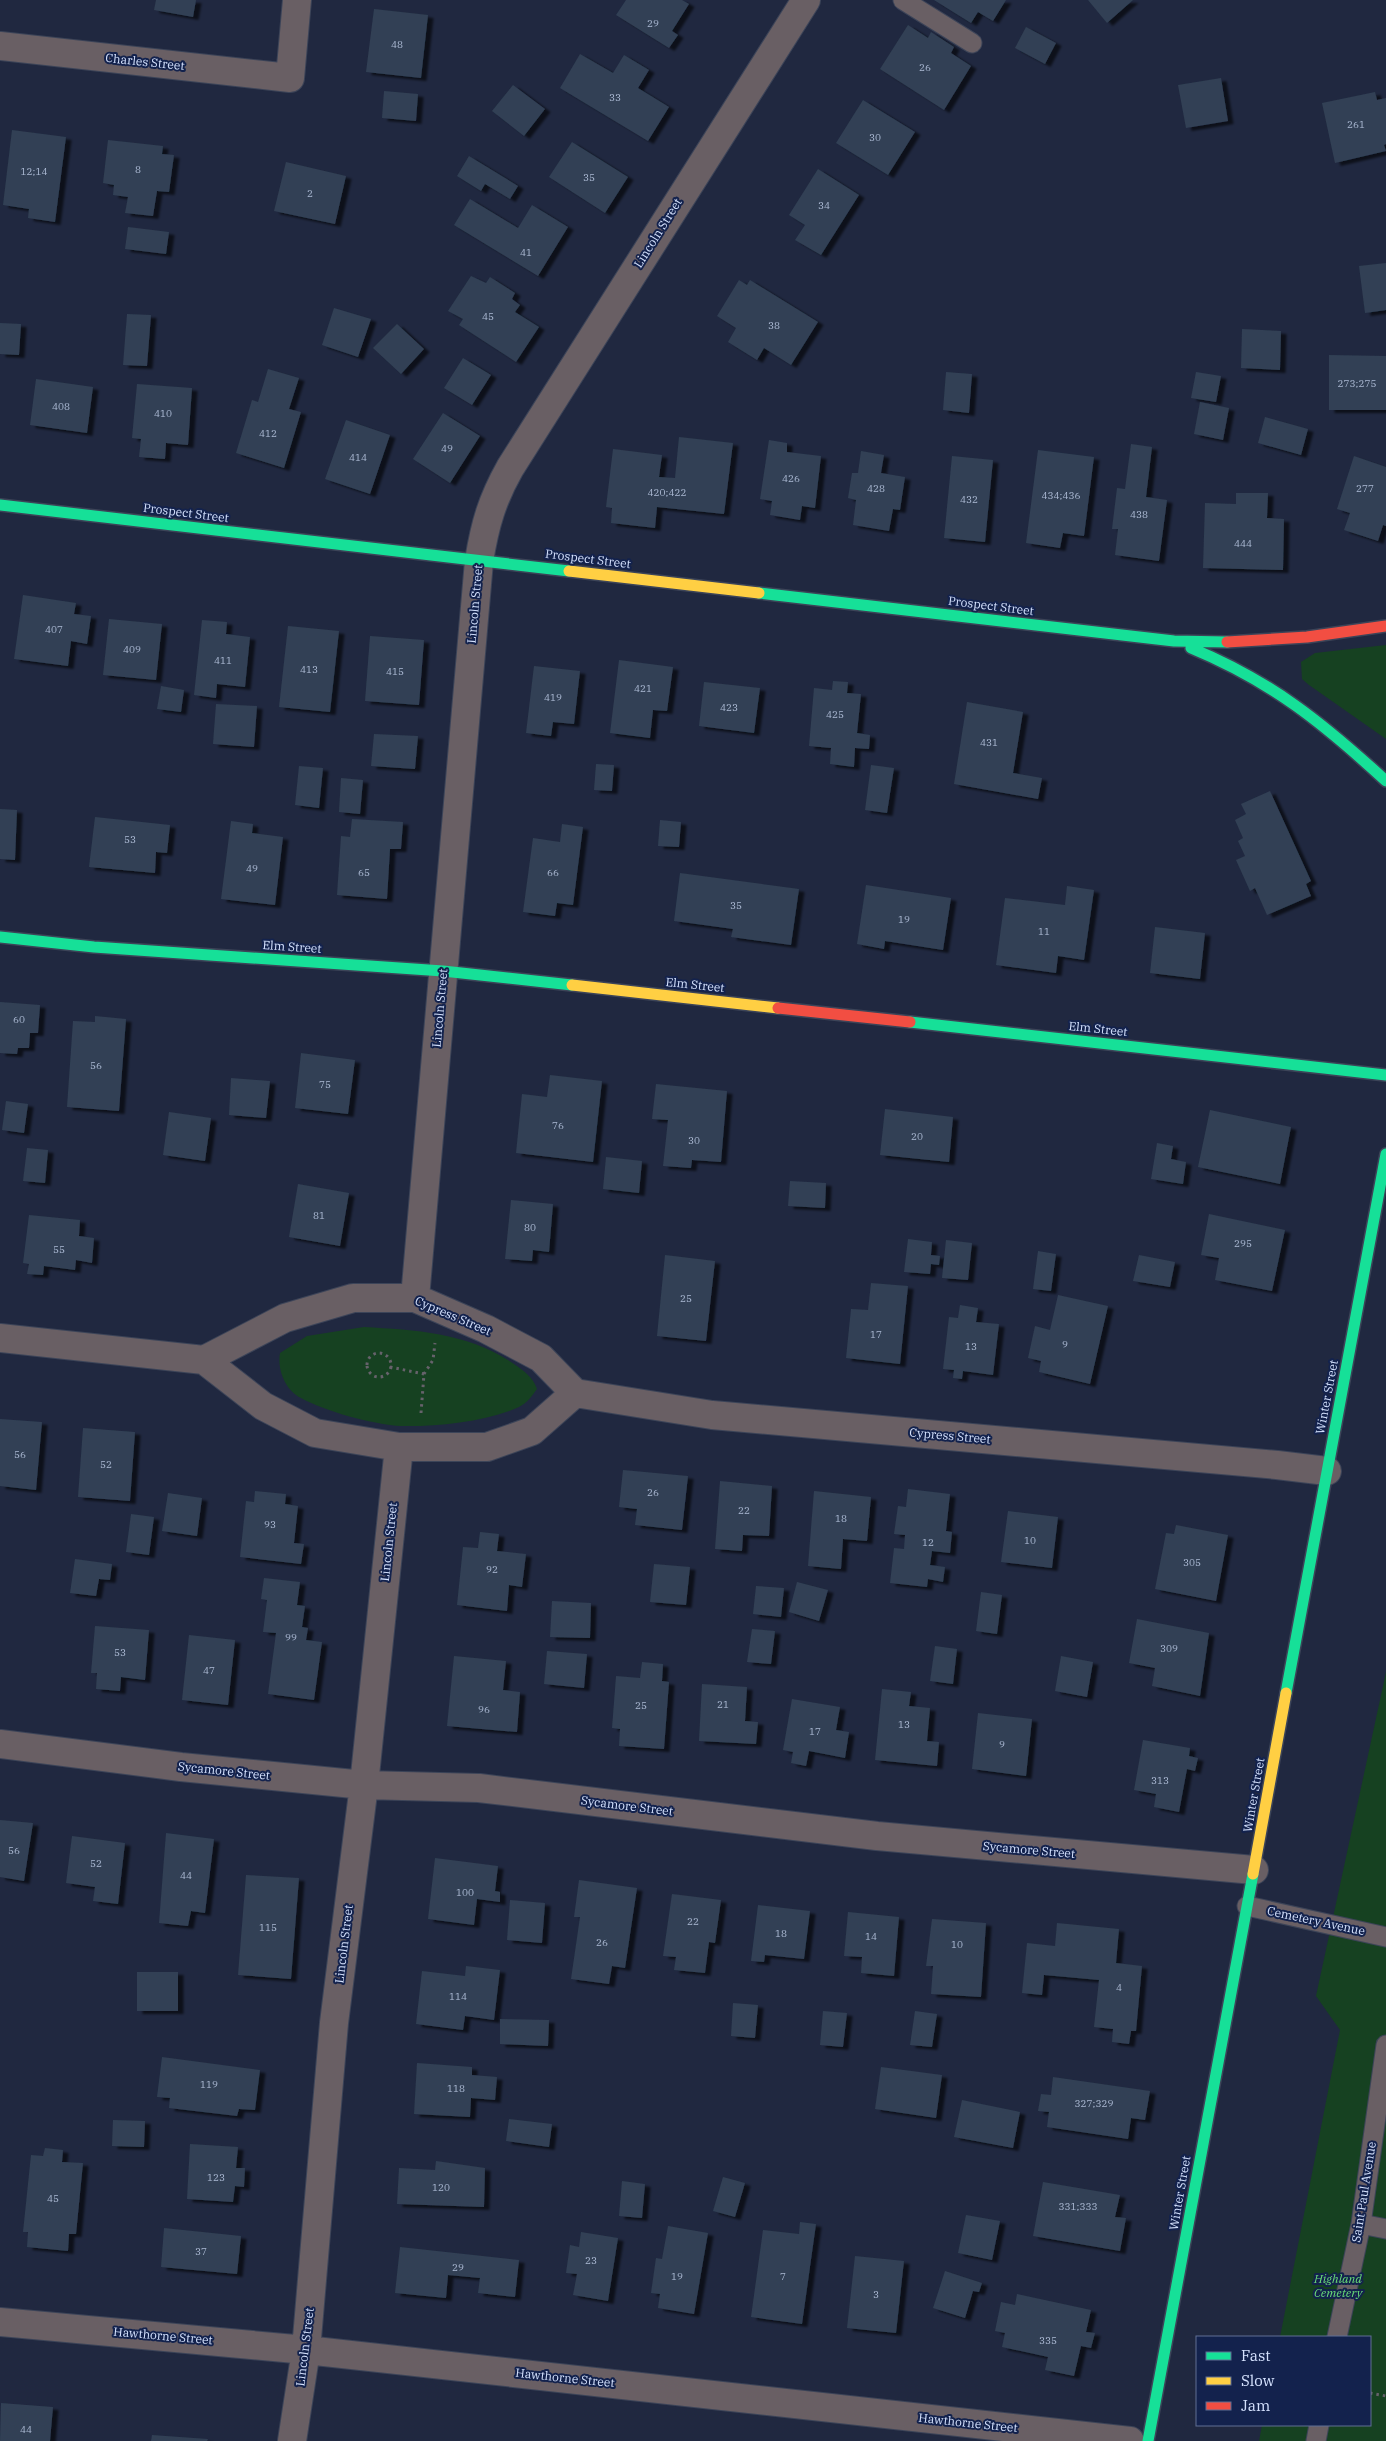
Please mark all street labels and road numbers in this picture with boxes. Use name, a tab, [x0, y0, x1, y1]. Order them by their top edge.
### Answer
street label: Charles Street	[105, 50, 185, 73]
street label: Lincoln Street	[630, 195, 685, 270]
street label: Prospect Street	[142, 500, 230, 525]
street label: Prospect Street	[544, 546, 632, 571]
street label: Lincoln Street	[464, 564, 485, 644]
street label: Prospect Street	[947, 593, 1035, 618]
street label: Elm Street	[262, 937, 322, 956]
street label: Lincoln Street	[429, 968, 450, 1048]
street label: Elm Street	[665, 974, 725, 995]
street label: Elm Street	[1068, 1018, 1128, 1039]
street label: Cypress Street	[413, 1293, 494, 1338]
street label: Winter Street	[1312, 1358, 1341, 1435]
street label: Cypress Street	[909, 1424, 991, 1447]
street label: Lincoln Street	[377, 1502, 400, 1582]
street label: Winter Street	[1240, 1756, 1267, 1833]
street label: Sycamore Street	[177, 1758, 271, 1783]
street label: Sycamore Street	[580, 1792, 674, 1819]
street label: Sycamore Street	[982, 1838, 1076, 1861]
street label: Cemetery Avenue	[1266, 1903, 1366, 1938]
street label: Lincoln Street	[331, 1904, 356, 1984]
street label: Saint Paul Avenue	[1348, 2140, 1379, 2243]
street label: Winter Street	[1166, 2154, 1193, 2231]
street label: Lincoln Street	[292, 2307, 317, 2387]
street label: Hawthorne Street	[113, 2324, 213, 2347]
street label: Hawthorne Street	[515, 2365, 615, 2390]
street label: Hawthorne Street	[918, 2410, 1018, 2435]

